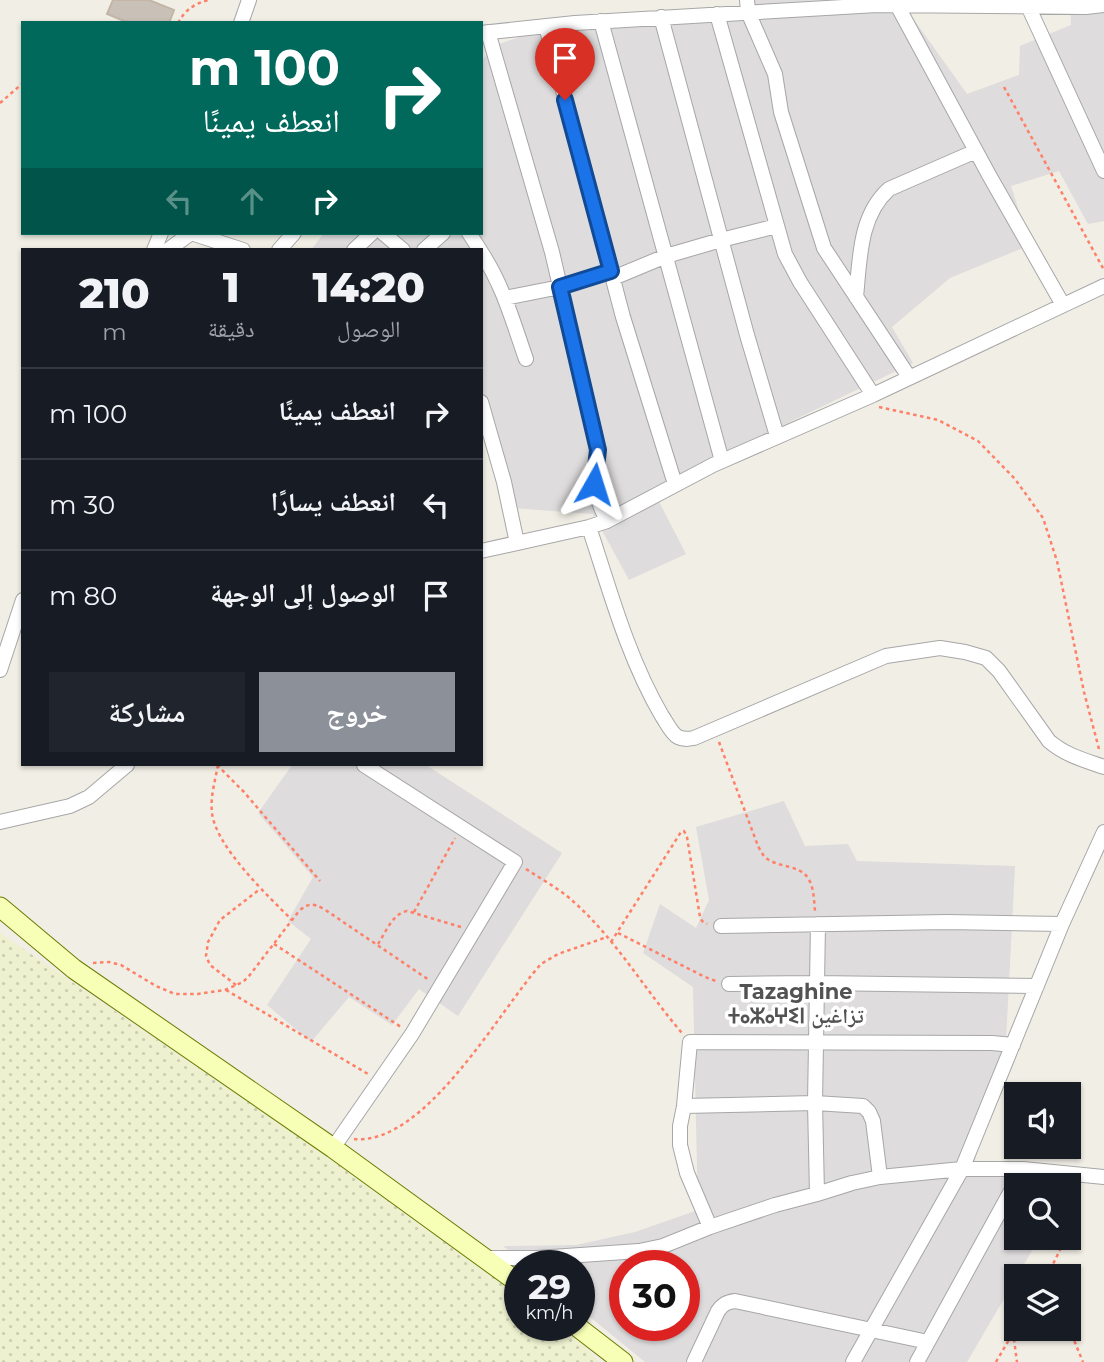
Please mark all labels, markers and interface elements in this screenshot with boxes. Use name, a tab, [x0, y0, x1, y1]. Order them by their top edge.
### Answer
pin	[535, 28, 595, 100]
text: 100 m	[189, 38, 340, 97]
icon: arrive	[546, 39, 584, 77]
icon: right	[364, 49, 455, 140]
text: انعطف يمينًا	[203, 101, 340, 140]
icon: left	[160, 182, 198, 220]
icon: ahead	[233, 182, 271, 220]
icon: right	[306, 182, 344, 220]
text: 1	[223, 261, 240, 313]
text: 14:20	[312, 261, 425, 313]
text: 210	[79, 267, 150, 319]
text: دقيقة	[208, 315, 255, 343]
text: الوصول	[337, 315, 401, 343]
text: m	[102, 318, 127, 346]
text: انعطف يمينًا	[278, 395, 396, 427]
icon: right	[417, 395, 455, 433]
text: 100 m	[49, 398, 127, 430]
position arrow	[557, 447, 631, 521]
text: انعطف يسارًا	[271, 486, 396, 518]
icon: left	[417, 486, 455, 524]
text: 30 m	[49, 489, 115, 521]
text: الوصول إلى الوجهة	[210, 577, 396, 609]
icon: arrive	[417, 577, 455, 615]
text: 80 m	[49, 580, 117, 612]
button: مشاركة	[49, 672, 245, 752]
button: خروج	[259, 672, 455, 752]
district label: Tazaghine ⵜⴰⵣⴰⵖⵉⵏ تزاغين	[728, 979, 864, 1029]
map controls	[1004, 1082, 1081, 1341]
button: sound	[1004, 1082, 1081, 1159]
button: search	[1004, 1173, 1081, 1250]
speed limit sign: 30	[609, 1250, 700, 1341]
button: layers	[1004, 1264, 1081, 1341]
text: 29	[528, 1265, 571, 1308]
text: km/h	[525, 1302, 574, 1324]

